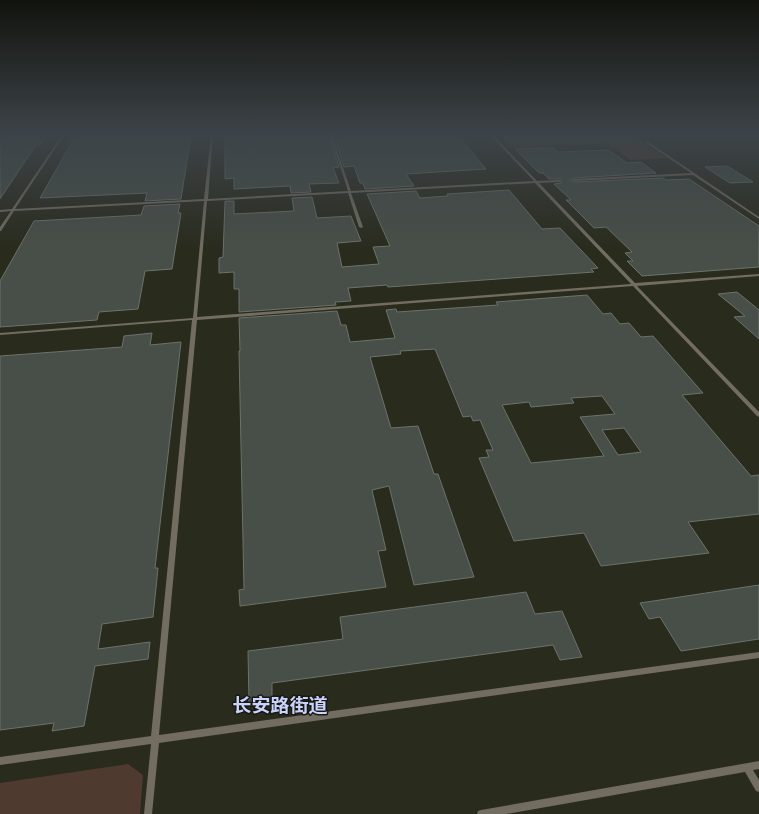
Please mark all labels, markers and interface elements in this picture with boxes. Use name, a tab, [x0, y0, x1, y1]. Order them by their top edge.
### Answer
district label: 长安路街道	[232, 692, 328, 719]

